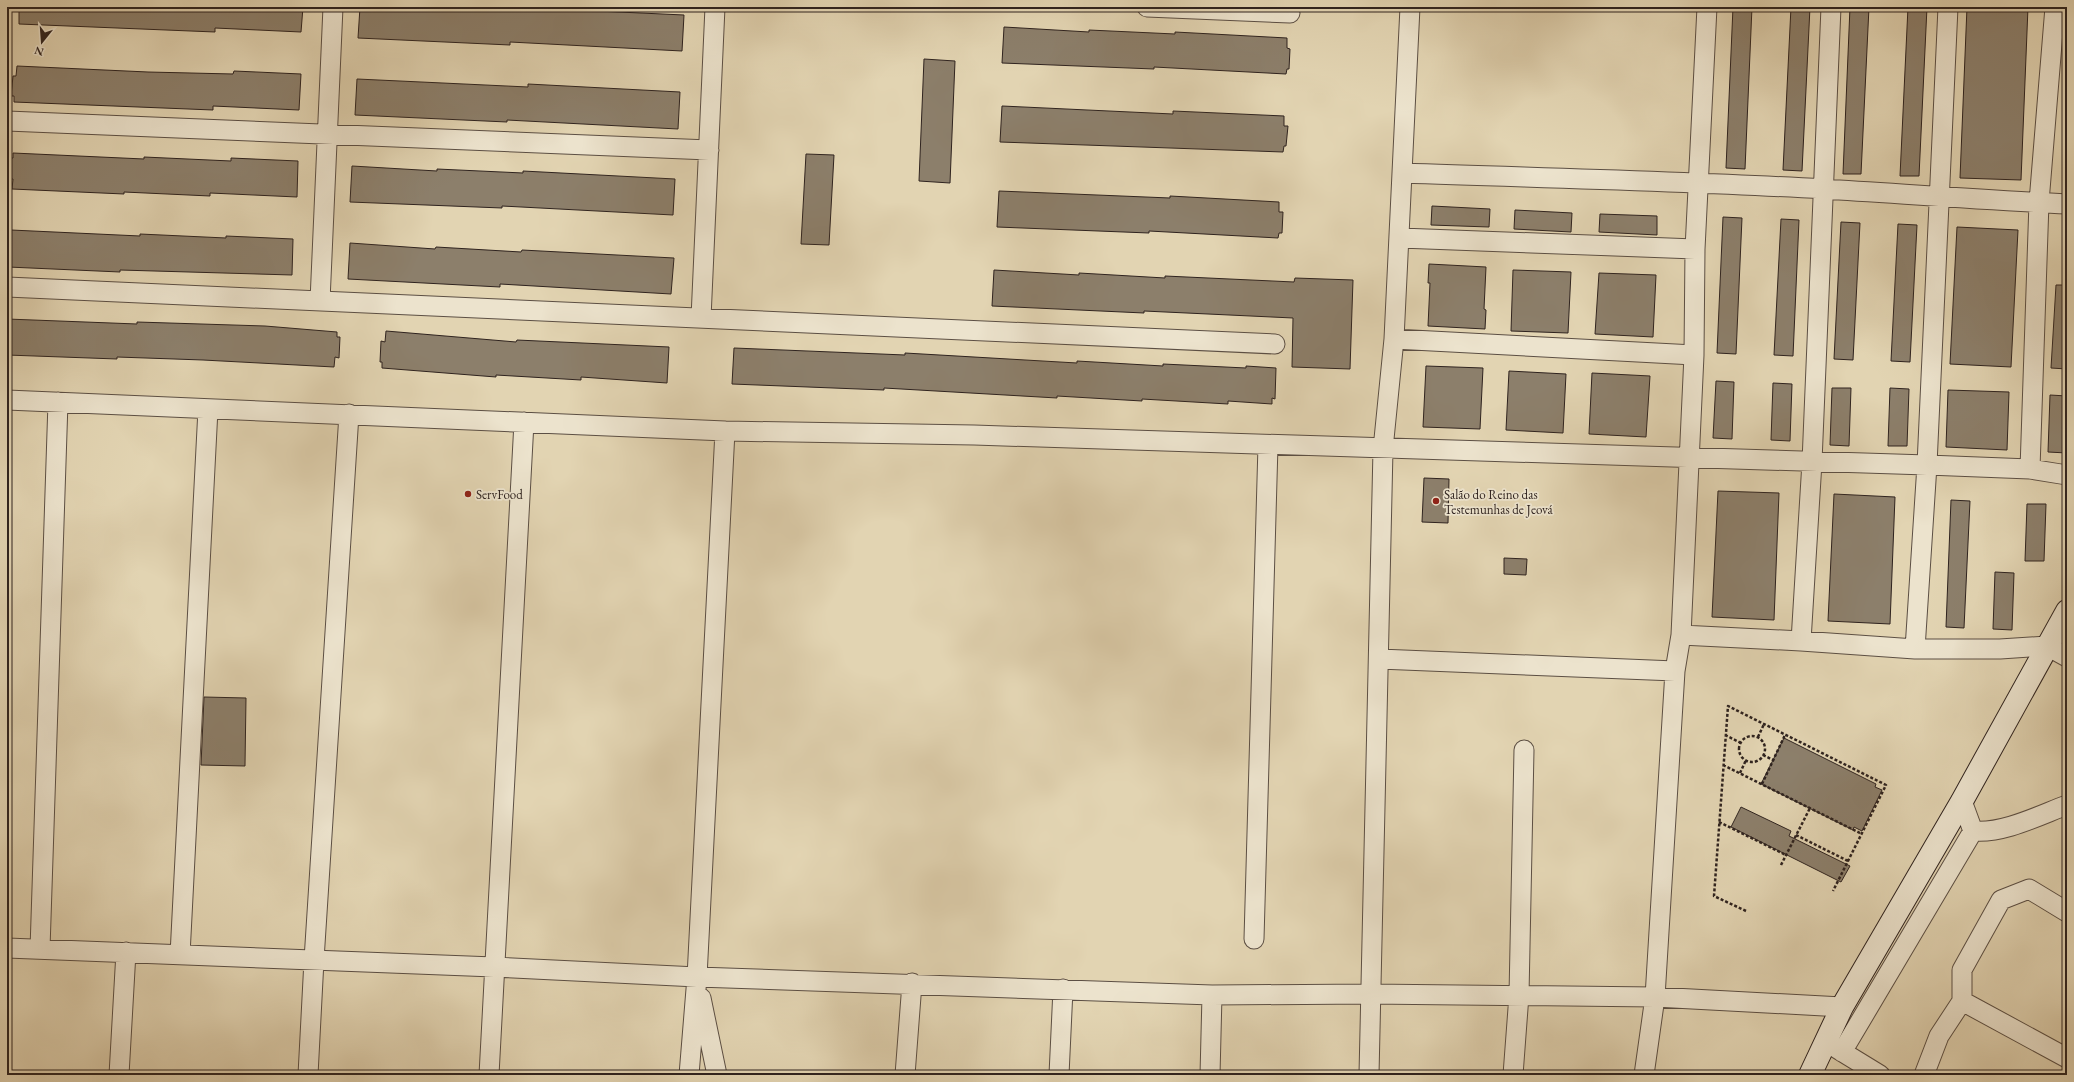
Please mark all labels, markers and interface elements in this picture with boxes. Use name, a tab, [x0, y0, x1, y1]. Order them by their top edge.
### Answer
north arrow	[22, 22, 62, 62]
text: N	[33, 44, 45, 60]
place label: ServFood	[476, 486, 523, 503]
place label: Salão do Reino das Testemunhas de Jeová	[1444, 486, 1554, 518]
marker: ServFood	[463, 489, 473, 499]
marker: Salão do Reino das Testemunhas de Jeová	[1431, 496, 1441, 506]

